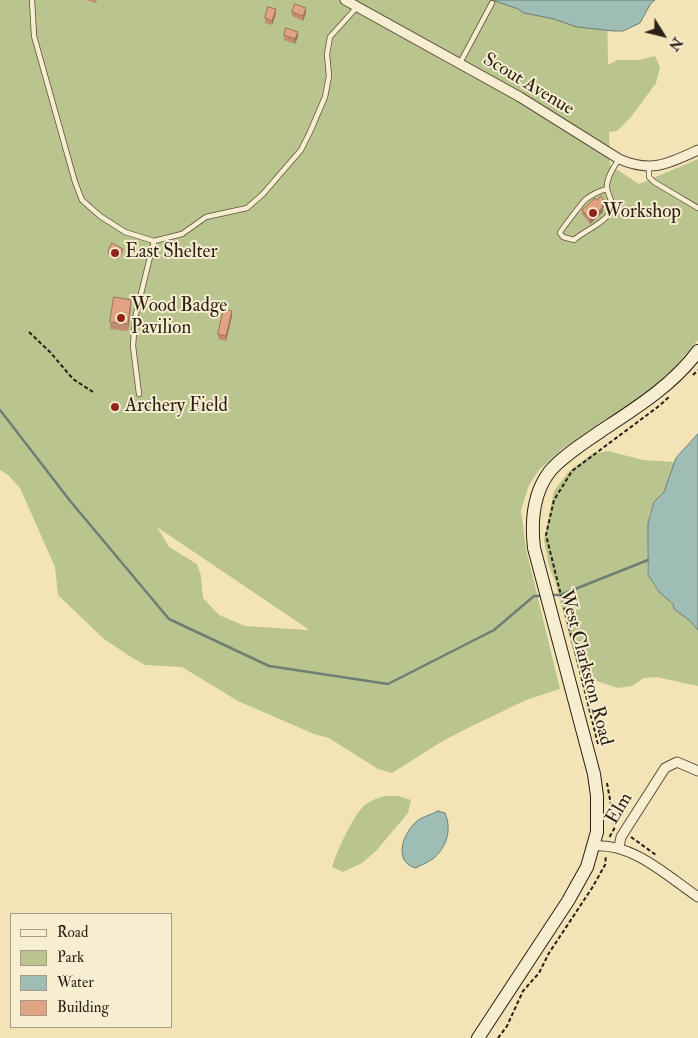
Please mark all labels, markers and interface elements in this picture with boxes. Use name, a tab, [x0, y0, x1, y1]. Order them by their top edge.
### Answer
north arrow	[638, 10, 688, 60]
text: N	[665, 34, 686, 54]
street label: Scout Avenue	[478, 49, 578, 121]
place label: Workshop	[603, 202, 681, 224]
marker: Workshop	[587, 207, 599, 219]
place label: East Shelter	[125, 242, 218, 264]
marker: East Shelter	[109, 247, 121, 259]
place label: Wood Badge Pavilion	[131, 296, 227, 340]
marker: Wood Badge Pavilion	[115, 312, 127, 324]
place label: Archery Field	[125, 396, 228, 418]
marker: Archery Field	[109, 401, 121, 413]
street label: West Clarkston Road	[553, 588, 617, 748]
street label: Elm	[602, 789, 638, 829]
legend	[10, 913, 172, 1028]
text: Road	[57, 923, 88, 942]
text: Park	[57, 948, 84, 967]
text: Water	[57, 973, 94, 992]
text: Building	[57, 998, 109, 1017]

